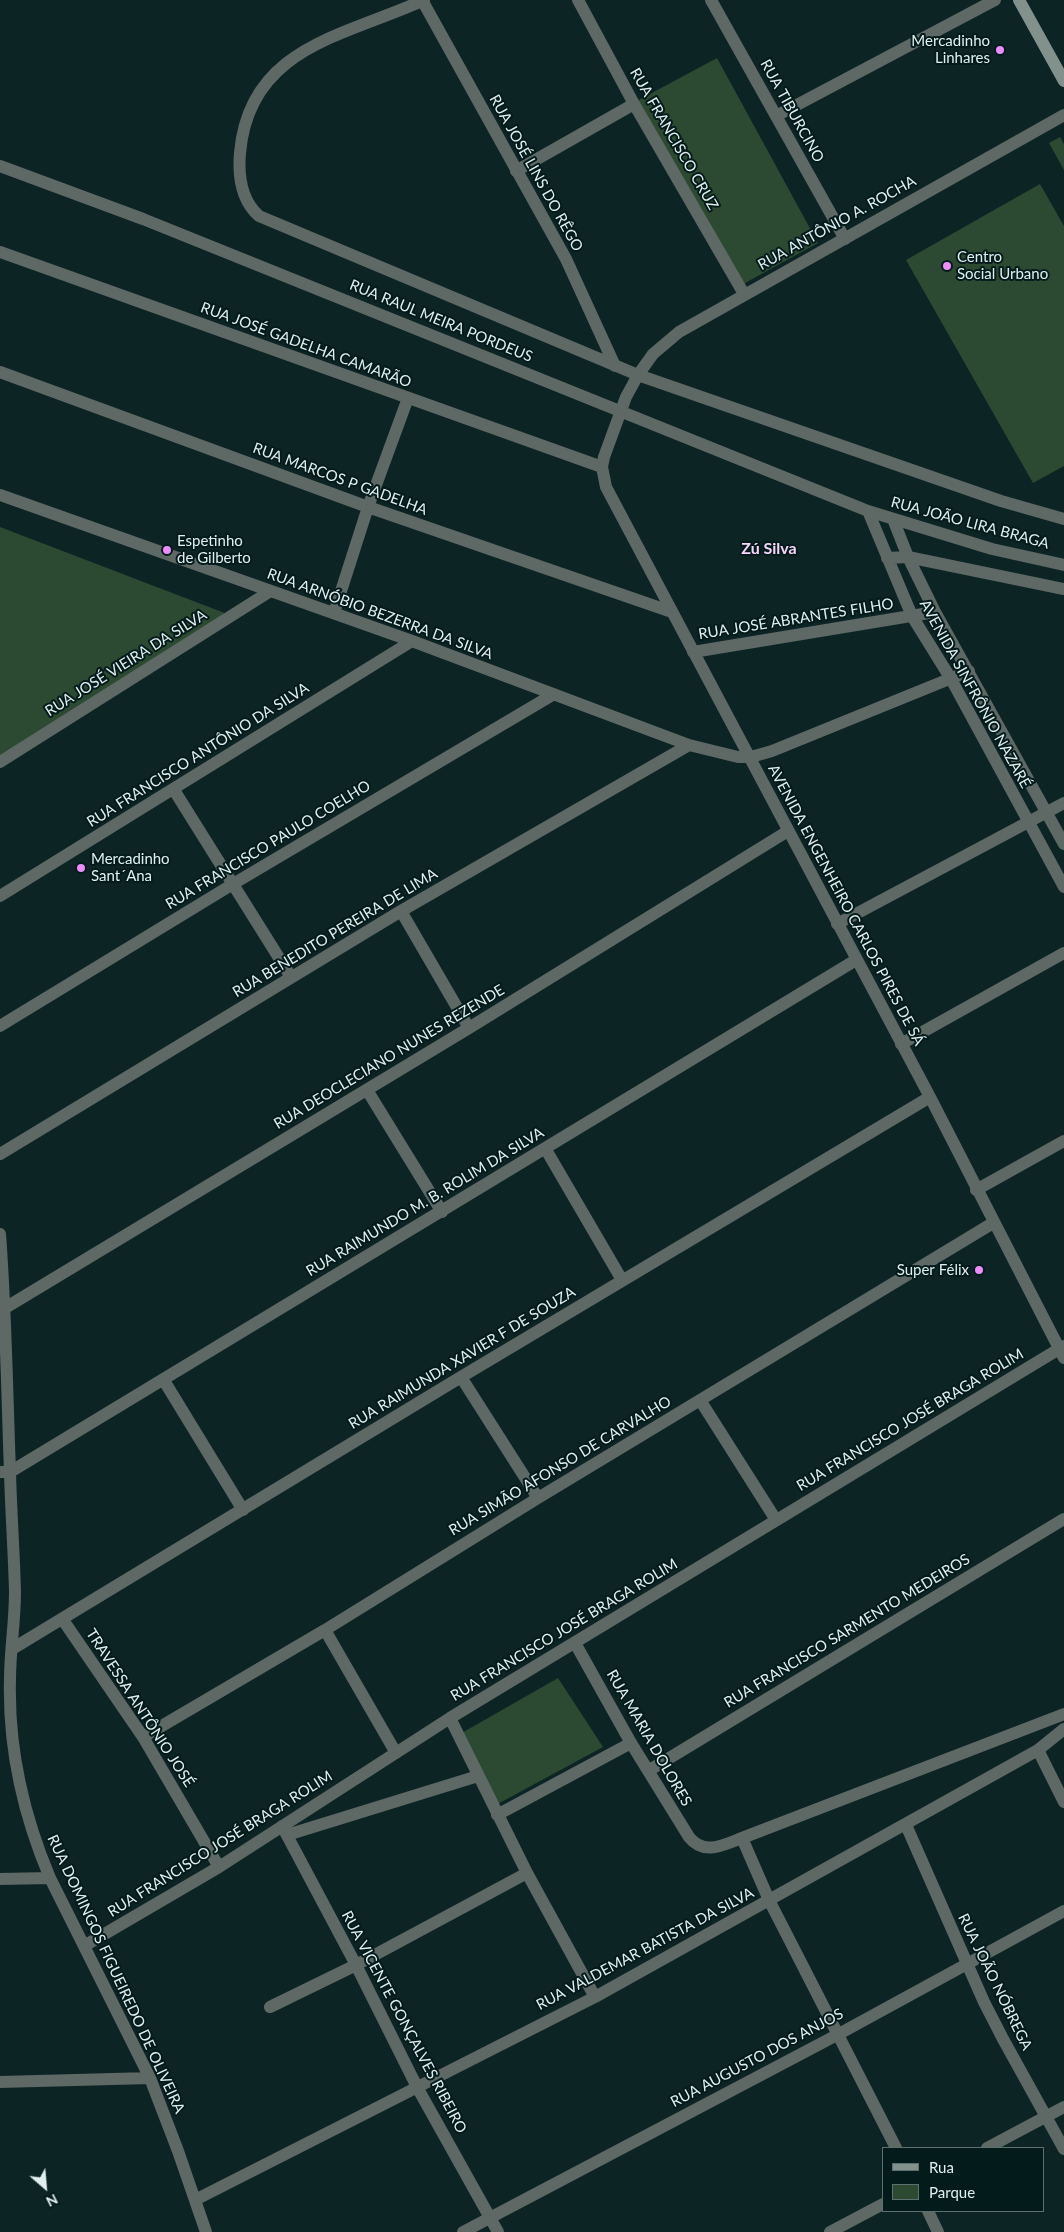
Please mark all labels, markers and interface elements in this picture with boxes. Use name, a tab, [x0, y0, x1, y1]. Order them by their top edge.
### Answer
place label: Mercadinho Linhares	[911, 32, 990, 67]
marker: Mercadinho Linhares	[994, 44, 1006, 56]
street label: RUA TIBURCINO	[756, 56, 828, 166]
street label: RUA FRANCISCO CRUZ	[626, 65, 722, 213]
street label: RUA JOSÉ LINS DO RÊGO	[485, 91, 587, 255]
street label: RUA ANTÔNIO A. ROCHA	[755, 172, 919, 274]
place label: Centro Social Urbano	[957, 248, 1048, 283]
marker: Centro Social Urbano	[941, 260, 953, 272]
street label: RUA RAUL MEIRA PORDEUS	[347, 276, 535, 366]
street label: RUA JOSÉ GADELHA CAMARÃO	[198, 298, 414, 392]
street label: RUA MARCOS P GADELHA	[250, 439, 430, 519]
street label: RUA JOÃO LIRA BRAGA	[889, 493, 1051, 553]
place label: Espetinho de Gilberto	[177, 532, 251, 567]
district label: Zú Silva	[741, 539, 797, 559]
marker: Espetinho de Gilberto	[161, 544, 173, 556]
street label: RUA ARNÓBIO BEZERRA DA SILVA	[265, 565, 495, 663]
street label: RUA JOSÉ ABRANTES FILHO	[697, 595, 895, 643]
street label: AVENIDA SINFRÔNIO NAZARÉ	[916, 597, 1034, 791]
street label: RUA JOSÉ VIEIRA DA SILVA	[42, 606, 210, 720]
street label: RUA FRANCISCO ANTÔNIO DA SILVA	[84, 679, 312, 831]
street label: AVENIDA ENGENHEIRO CARLOS PIRES DE SÁ	[764, 761, 928, 1049]
street label: RUA FRANCISCO PAULO COELHO	[162, 777, 374, 913]
place label: Mercadinho Sant´Ana	[91, 850, 170, 885]
marker: Mercadinho Sant´Ana	[75, 862, 87, 874]
street label: RUA BENEDITO PEREIRA DE LIMA	[229, 865, 441, 1001]
street label: RUA DEOCLECIANO NUNES REZENDE	[271, 981, 507, 1133]
street label: RUA RAIMUNDO M. B. ROLIM DA SILVA	[303, 1124, 547, 1280]
place label: Super Félix	[897, 1261, 969, 1279]
marker: Super Félix	[973, 1264, 985, 1276]
street label: RUA RAIMUNDA XAVIER F DE SOUZA	[345, 1283, 579, 1433]
street label: RUA FRANCISCO JOSÉ BRAGA ROLIM	[793, 1345, 1027, 1495]
street label: RUA SIMÃO AFONSO DE CARVALHO	[446, 1392, 674, 1540]
street label: RUA FRANCISCO SARMENTO MEDEIROS	[721, 1550, 973, 1712]
street label: RUA FRANCISCO JOSÉ BRAGA ROLIM	[447, 1555, 681, 1705]
street label: TRAVESSA ANTÔNIO JOSÉ	[82, 1625, 198, 1791]
street label: RUA MARIA DOLORES	[603, 1667, 695, 1809]
street label: RUA FRANCISCO JOSÉ BRAGA ROLIM	[104, 1767, 336, 1921]
street label: RUA DOMINGOS FIGUEIREDO DE OLIVEIRA	[43, 1832, 189, 2116]
street label: RUA VALDEMAR BATISTA DA SILVA	[533, 1884, 757, 2014]
street label: RUA VICENTE GONÇALVES RIBEIRO	[338, 1908, 470, 2136]
street label: RUA JOÃO NÓBREGA	[954, 1911, 1036, 2053]
street label: RUA AUGUSTO DOS ANJOS	[668, 2005, 846, 2111]
legend	[882, 2147, 1044, 2212]
text: Rua	[929, 2158, 954, 2176]
north arrow	[20, 2162, 70, 2212]
text: Parque	[929, 2183, 975, 2201]
text: N	[43, 2191, 61, 2211]

